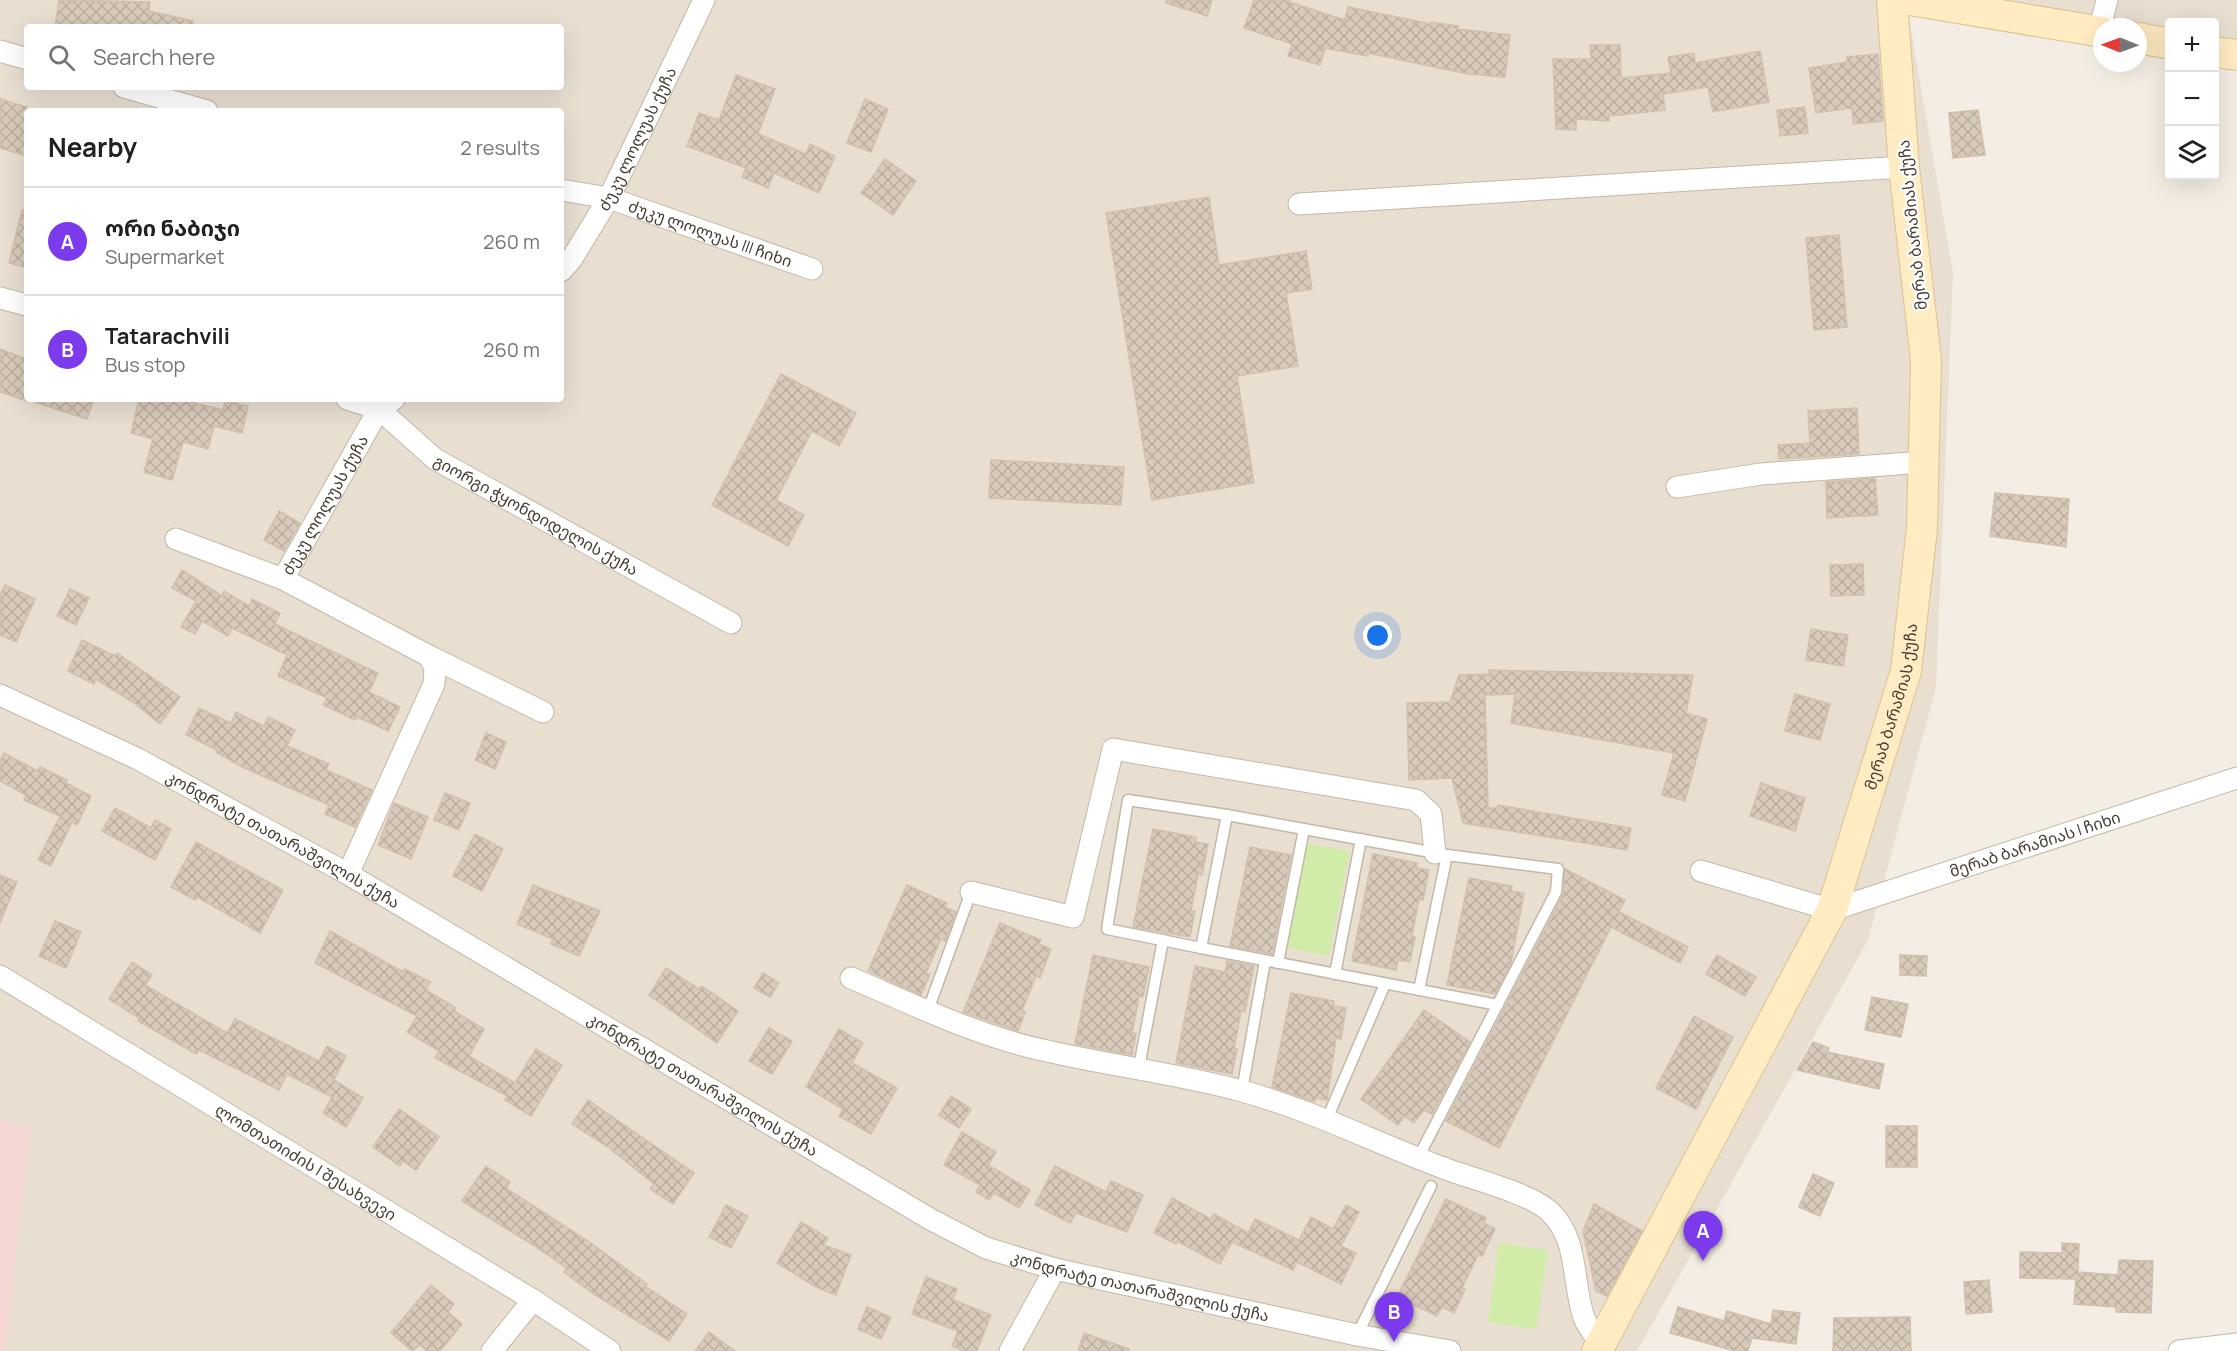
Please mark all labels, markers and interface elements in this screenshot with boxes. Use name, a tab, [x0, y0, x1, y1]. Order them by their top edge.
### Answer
north arrow	[2093, 18, 2147, 72]
map controls	[2165, 18, 2219, 180]
button: +	[2165, 18, 2219, 72]
search box	[24, 24, 564, 90]
icon: search	[45, 41, 78, 74]
text: Search here	[93, 42, 215, 72]
street label: ძუკუ ლოლუას ქუჩა	[593, 63, 681, 215]
button: −	[2165, 72, 2219, 126]
button: layers	[2165, 126, 2219, 180]
text: Nearby	[48, 129, 137, 165]
text: 2 results	[460, 134, 540, 161]
street label: მერაბ ბარამიას ქუჩა	[1892, 139, 1932, 311]
street label: ძუკუ ლოლუას III ჩიხი	[625, 195, 795, 272]
text: ორი ნაბიჯი	[105, 213, 240, 243]
text: A	[61, 228, 74, 255]
text: 260 m	[483, 228, 540, 255]
text: Supermarket	[105, 243, 225, 270]
text: Tatarachvili	[105, 321, 230, 351]
text: B	[61, 336, 74, 363]
text: 260 m	[483, 336, 540, 363]
text: Bus stop	[105, 351, 185, 378]
street label: ძუკუ ლოლუას ქუჩა	[276, 431, 373, 579]
street label: გიორგი ჭყონდიდელის ქუჩა	[430, 449, 642, 580]
your location	[1363, 621, 1392, 650]
street label: მერაბ ბარამიას ქუჩა	[1859, 622, 1922, 792]
street label: კონდრატე თათარაშვილის ქუჩა	[162, 766, 404, 913]
street label: მერაბ ბარამიას I ჩიხი	[1947, 806, 2123, 882]
street label: კონდრატე თათარაშვილის ქუჩა	[583, 1007, 822, 1161]
street label: ლომთათიძის I შესახვევი	[211, 1098, 401, 1226]
pin: A	[1684, 1212, 1722, 1261]
street label: კონდრატე თათარაშვილის ქუჩა	[1008, 1245, 1271, 1326]
pin: B	[1374, 1292, 1414, 1342]

